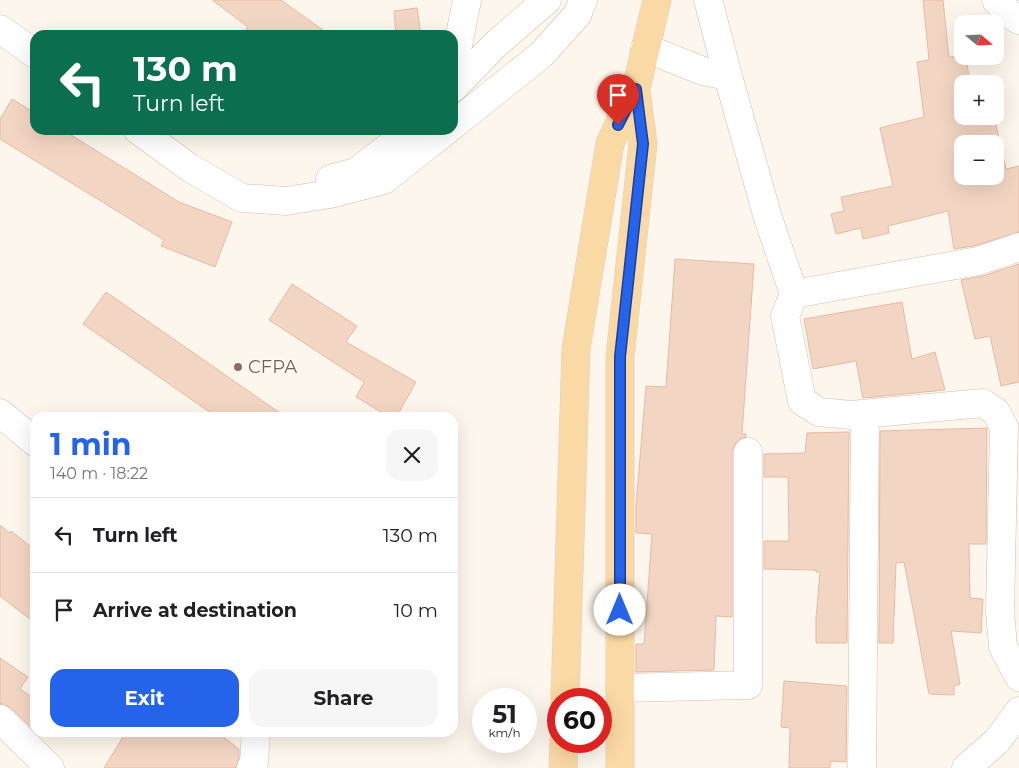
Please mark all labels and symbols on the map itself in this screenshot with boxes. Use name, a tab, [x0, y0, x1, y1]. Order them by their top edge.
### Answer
north arrow	[954, 15, 1004, 65]
pin	[597, 74, 639, 125]
place label: CFPA	[248, 356, 297, 378]
marker: CFPA	[232, 361, 244, 373]
position arrow	[593, 583, 645, 635]
speed limit sign: 60	[547, 688, 612, 753]

